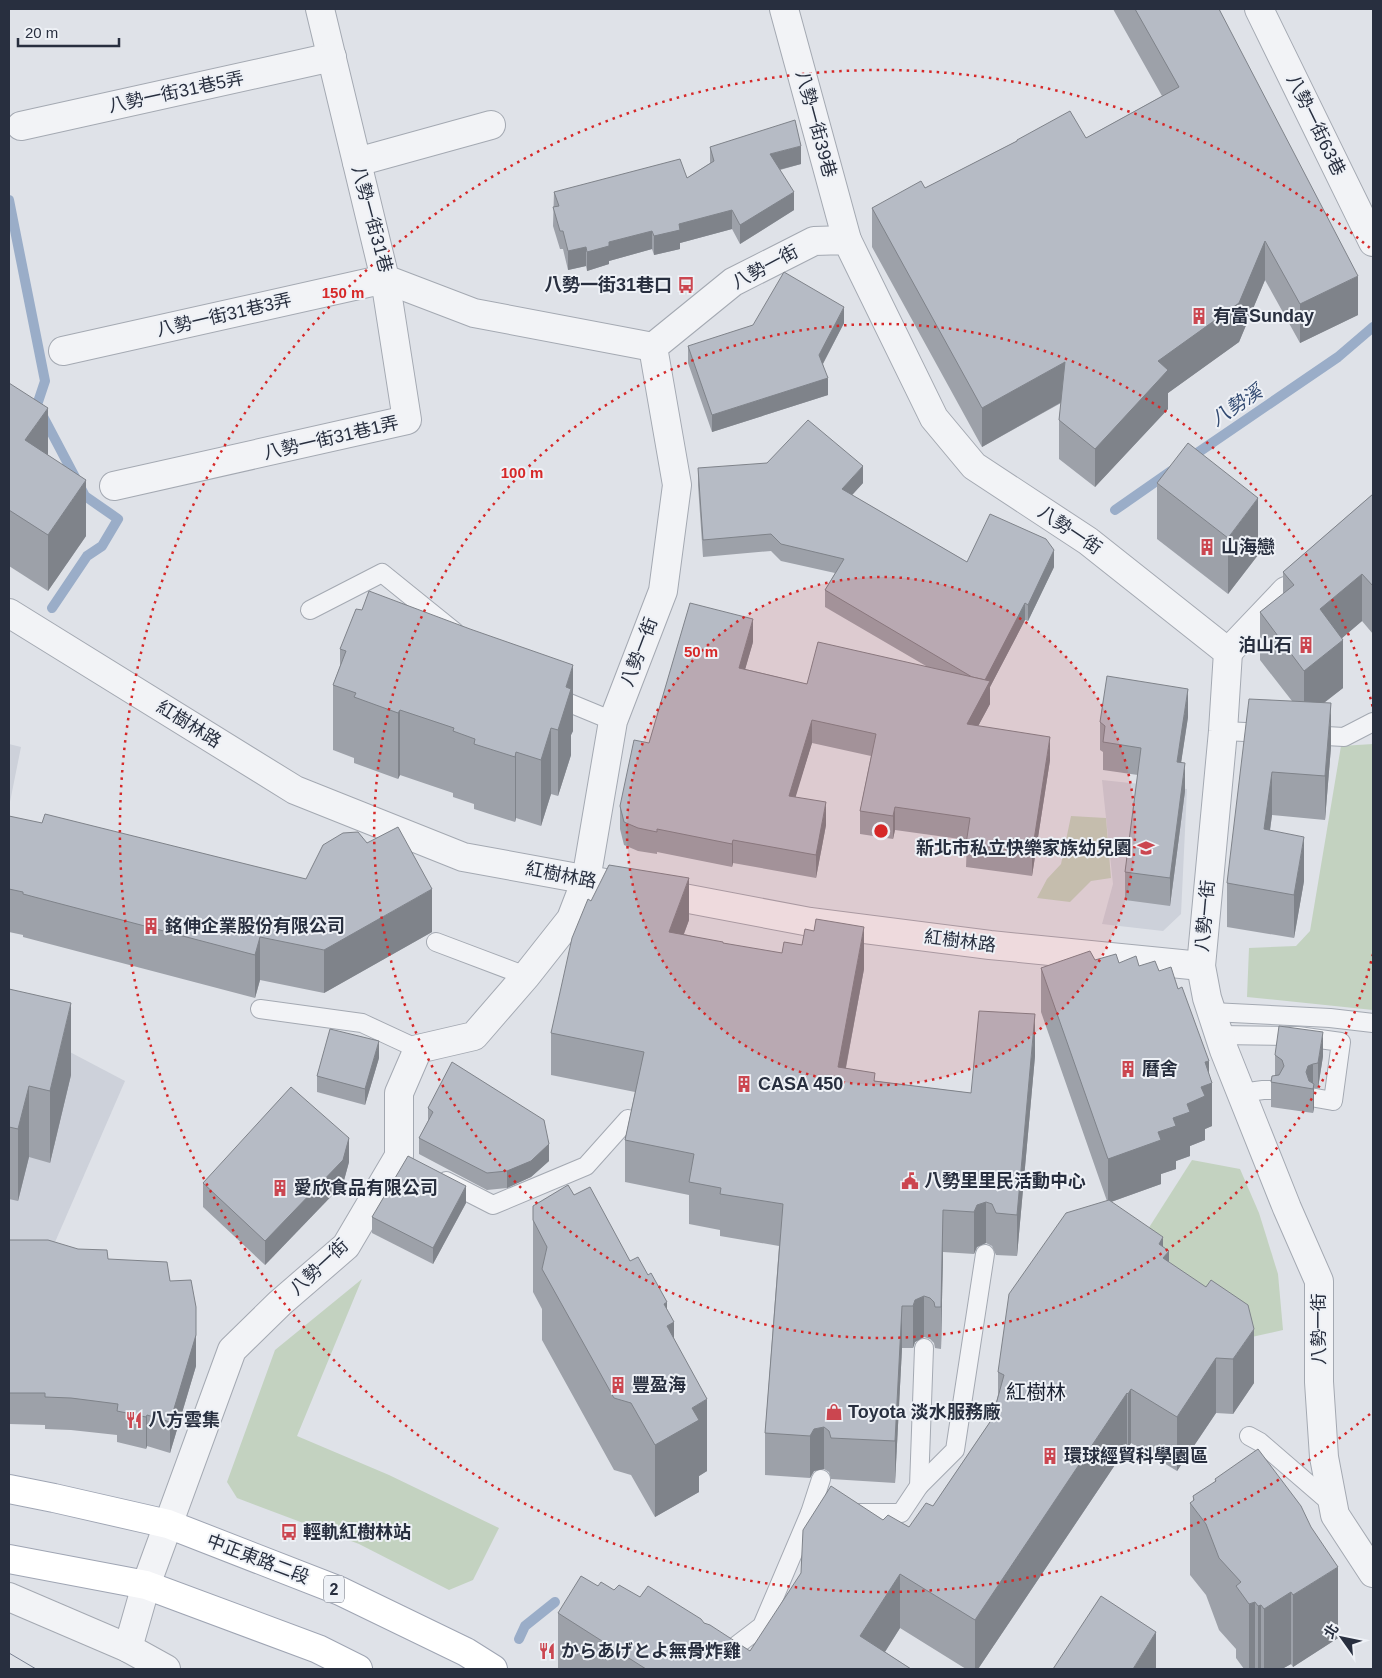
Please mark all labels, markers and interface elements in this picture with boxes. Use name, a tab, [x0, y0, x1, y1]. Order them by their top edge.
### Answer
scale bar	[18, 15, 119, 47]
text: 20 m	[25, 24, 58, 41]
street label: 八勢一街31巷5弄	[106, 68, 246, 116]
street label: 八勢一街39巷	[792, 68, 840, 180]
street label: 八勢一街63巷	[1283, 71, 1349, 179]
street label: 八勢一街31巷	[348, 163, 396, 275]
street label: 八勢一街	[729, 241, 801, 293]
place label: 八勢一街31巷口	[544, 275, 672, 295]
bus stop icon: 八勢一街31巷口	[676, 275, 696, 295]
text: 150 m	[322, 284, 364, 301]
street label: 八勢一街31巷3弄	[154, 290, 294, 340]
building icon: 有富Sunday	[1189, 306, 1209, 326]
place label: 有富Sunday	[1213, 306, 1314, 326]
water label: 八勢溪	[1207, 379, 1268, 430]
street label: 八勢一街31巷1弄	[261, 413, 401, 463]
text: 100 m	[501, 464, 543, 481]
street label: 八勢一街	[1035, 502, 1105, 558]
building icon: 山海戀	[1197, 537, 1217, 557]
place label: 山海戀	[1221, 537, 1275, 557]
street label: 八勢一街	[617, 615, 661, 689]
place label: 泊山石	[1238, 635, 1292, 655]
building icon: 泊山石	[1296, 635, 1316, 655]
text: 50 m	[684, 643, 718, 660]
street label: 紅樹林路	[153, 696, 225, 752]
centre of rings	[872, 822, 890, 840]
place label: 新北市私立快樂家族幼兒園	[916, 838, 1132, 858]
school or university icon: 新北市私立快樂家族幼兒園	[1136, 838, 1156, 858]
street label: 紅樹林路	[524, 858, 598, 892]
street label: 八勢一街	[1192, 879, 1218, 953]
building icon: 銘伸企業股份有限公司	[141, 916, 161, 936]
place label: 銘伸企業股份有限公司	[165, 916, 345, 936]
street label: 紅樹林路	[923, 927, 997, 955]
building icon: 曆舍	[1118, 1059, 1138, 1079]
place label: 曆舍	[1142, 1059, 1178, 1079]
building icon: CASA 450	[734, 1074, 754, 1094]
place label: CASA 450	[758, 1074, 843, 1094]
public building icon: 八勢里里民活動中心	[900, 1171, 920, 1191]
place label: 八勢里里民活動中心	[924, 1171, 1086, 1191]
building icon: 愛欣食品有限公司	[270, 1178, 290, 1198]
place label: 愛欣食品有限公司	[294, 1178, 438, 1198]
street label: 八勢一街	[286, 1235, 352, 1299]
street label: 八勢一街	[1309, 1293, 1329, 1365]
building icon: 豐盈海	[608, 1375, 628, 1395]
place label: 豐盈海	[632, 1375, 686, 1395]
district label: 紅樹林	[1006, 1381, 1066, 1403]
shop icon: Toyota 淡水服務廠	[824, 1402, 844, 1422]
place label: Toyota 淡水服務廠	[848, 1402, 1001, 1422]
restaurant icon: 八方雲集	[124, 1410, 144, 1430]
place label: 八方雲集	[148, 1410, 220, 1430]
building icon: 環球經貿科學園區	[1040, 1446, 1060, 1466]
place label: 環球經貿科學園區	[1064, 1446, 1208, 1466]
bus stop icon: 輕軌紅樹林站	[279, 1522, 299, 1542]
place label: 輕軌紅樹林站	[303, 1522, 411, 1542]
street label: 中正東路二段	[204, 1530, 312, 1588]
road number: 2	[324, 1576, 344, 1602]
north arrow	[1317, 1613, 1367, 1663]
text: 北	[1321, 1621, 1342, 1641]
restaurant icon: からあげとよ無骨炸雞	[537, 1641, 557, 1661]
place label: からあげとよ無骨炸雞	[561, 1641, 741, 1661]

